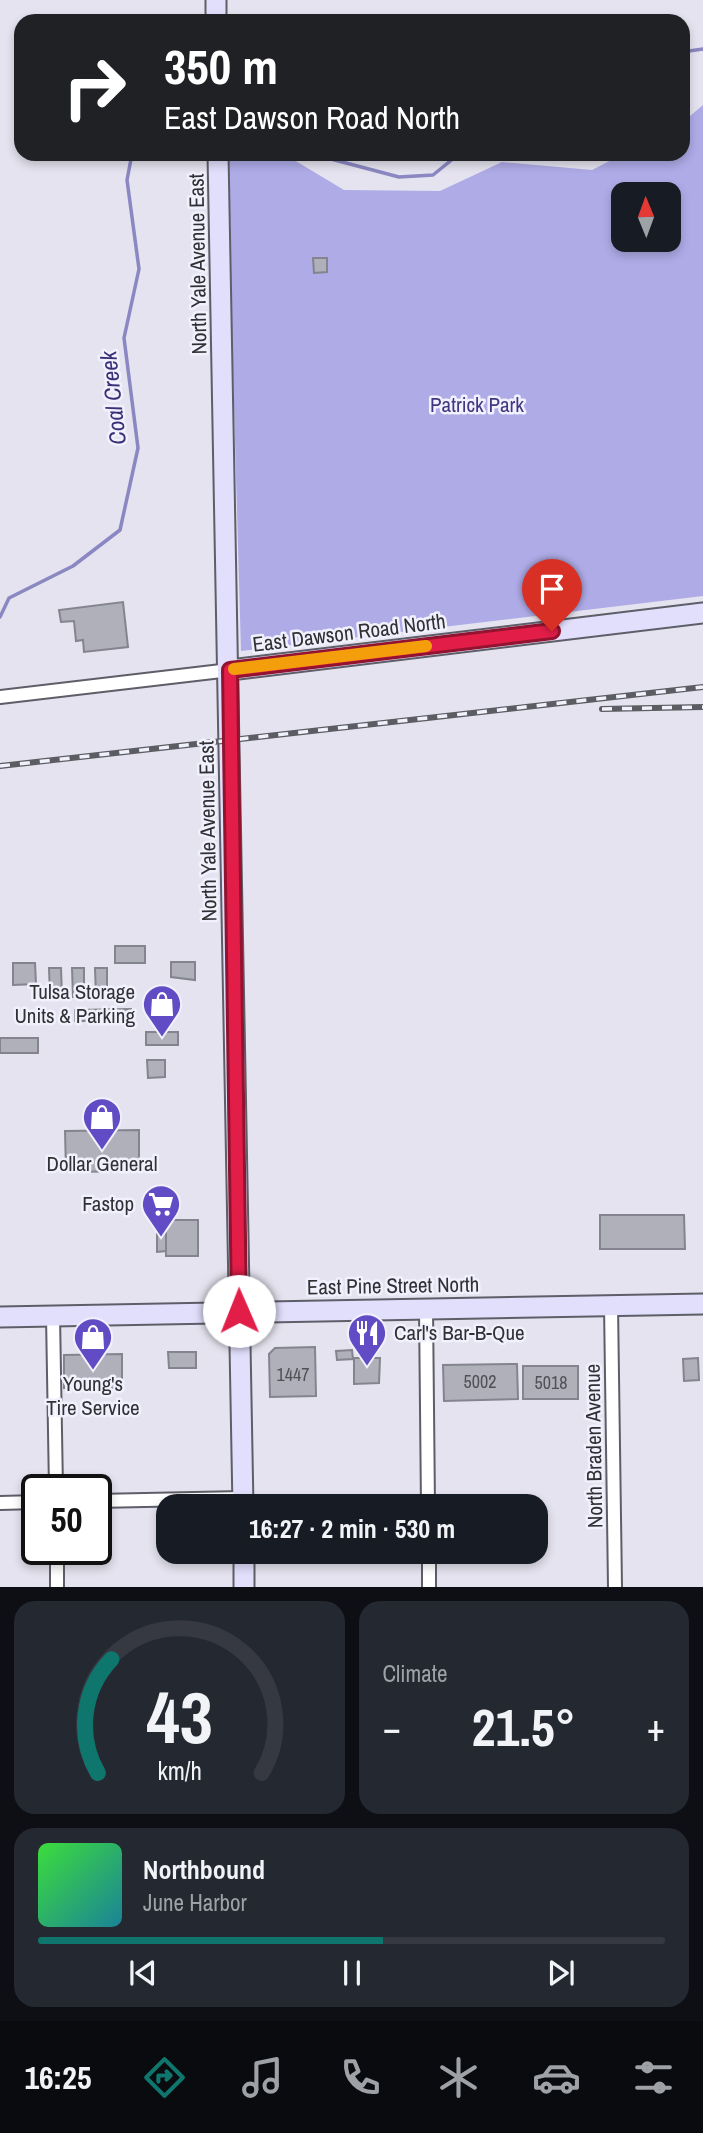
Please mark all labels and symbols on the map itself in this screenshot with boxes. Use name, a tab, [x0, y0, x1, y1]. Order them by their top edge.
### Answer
street label: North Yale Avenue East	[181, 173, 214, 355]
north arrow	[611, 182, 681, 252]
water label: Coal Creek	[92, 348, 133, 447]
park label: Patrick Park	[430, 390, 524, 419]
pin	[522, 559, 582, 631]
street label: East Dawson Road North	[251, 606, 447, 659]
street label: North Yale Avenue East	[191, 740, 224, 922]
place label: Tulsa Storage Units & Parking	[14, 977, 135, 1030]
shop icon: Tulsa Storage Units & Parking	[141, 983, 183, 1038]
shop icon: Dollar General	[81, 1096, 123, 1151]
place label: Dollar General	[46, 1149, 158, 1178]
supermarket icon: Fastop	[140, 1183, 182, 1238]
place label: Fastop	[82, 1189, 134, 1218]
street label: East Pine Street North	[307, 1269, 479, 1302]
position arrow	[202, 1274, 276, 1348]
restaurant icon: Carl's Bar-B-Que	[346, 1312, 388, 1367]
shop icon: Young's Tire Service	[72, 1316, 114, 1371]
place label: Carl's Bar-B-Que	[394, 1318, 525, 1347]
house number: 1447	[277, 1362, 309, 1387]
street label: North Braden Avenue	[578, 1364, 609, 1528]
place label: Young's Tire Service	[46, 1369, 140, 1422]
house number: 5002	[464, 1369, 496, 1394]
house number: 5018	[535, 1370, 567, 1395]
speed limit sign: 50	[21, 1474, 112, 1565]

